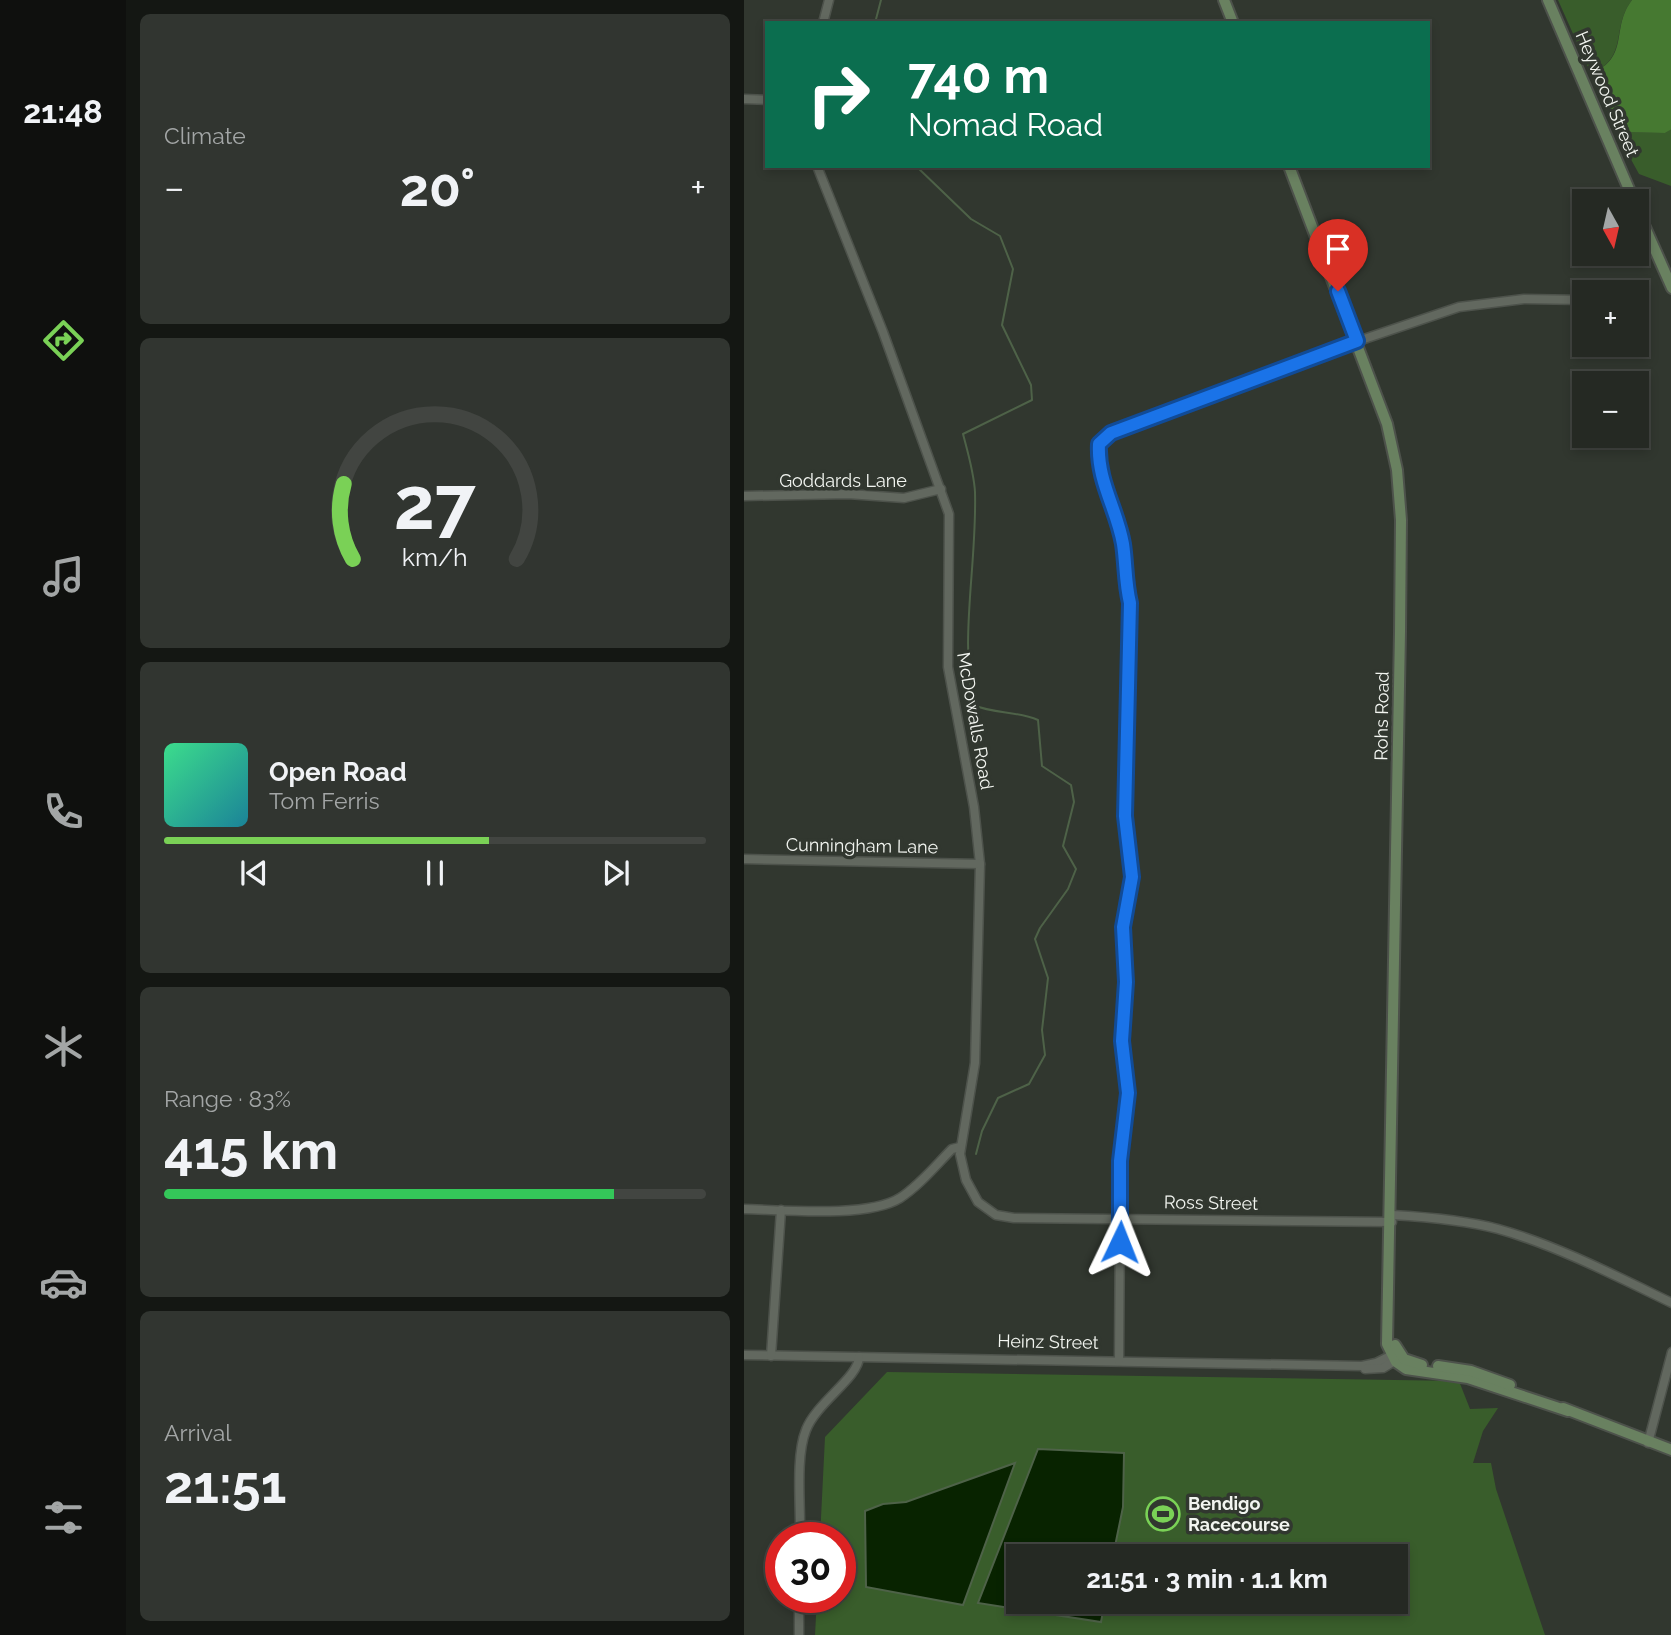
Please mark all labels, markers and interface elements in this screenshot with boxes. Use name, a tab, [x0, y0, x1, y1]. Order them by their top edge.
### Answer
street label: Heywood Street	[1571, 28, 1643, 160]
text: 740 m	[908, 47, 1049, 104]
icon: right	[793, 49, 884, 140]
text: 21:48	[23, 93, 103, 130]
text: Nomad Road	[908, 106, 1103, 143]
text: Climate	[164, 122, 246, 149]
text: 20°	[400, 157, 475, 218]
text: −	[164, 165, 184, 210]
text: +	[690, 165, 706, 210]
north arrow	[1572, 189, 1649, 266]
map controls	[1572, 189, 1649, 448]
pin	[1308, 219, 1368, 291]
icon: arrive	[1319, 230, 1357, 268]
button: +	[1572, 280, 1649, 357]
icon: directions	[39, 316, 88, 365]
button: −	[1572, 371, 1649, 448]
text: 27	[394, 462, 476, 547]
street label: Goddards Lane	[779, 470, 907, 491]
text: km/h	[402, 542, 468, 572]
icon: music	[39, 552, 88, 601]
street label: McDowalls Road	[953, 651, 998, 791]
street label: Rohs Road	[1370, 671, 1393, 761]
text: Open Road	[269, 757, 407, 787]
icon: phone	[39, 787, 88, 836]
text: Tom Ferris	[269, 787, 380, 814]
street label: Cunningham Lane	[786, 834, 939, 857]
icon: previous	[235, 854, 273, 892]
icon: pause	[416, 854, 454, 892]
icon: next	[597, 854, 635, 892]
icon: climate	[39, 1022, 88, 1071]
text: Range · 83%	[164, 1085, 291, 1112]
text: 415 km	[164, 1120, 338, 1181]
street label: Ross Street	[1164, 1191, 1258, 1214]
position arrow	[1083, 1205, 1157, 1279]
icon: car	[39, 1258, 88, 1307]
street label: Heinz Street	[997, 1330, 1099, 1353]
text: Arrival	[164, 1419, 231, 1446]
text: 21:51	[164, 1454, 286, 1515]
icon: filters	[39, 1493, 88, 1542]
place label: Bendigo Racecourse	[1188, 1493, 1290, 1535]
sports icon: Bendigo Racecourse	[1144, 1495, 1182, 1533]
speed limit sign: 30	[765, 1522, 856, 1613]
text: 21:51 · 3 min · 1.1 km	[1086, 1564, 1328, 1594]

